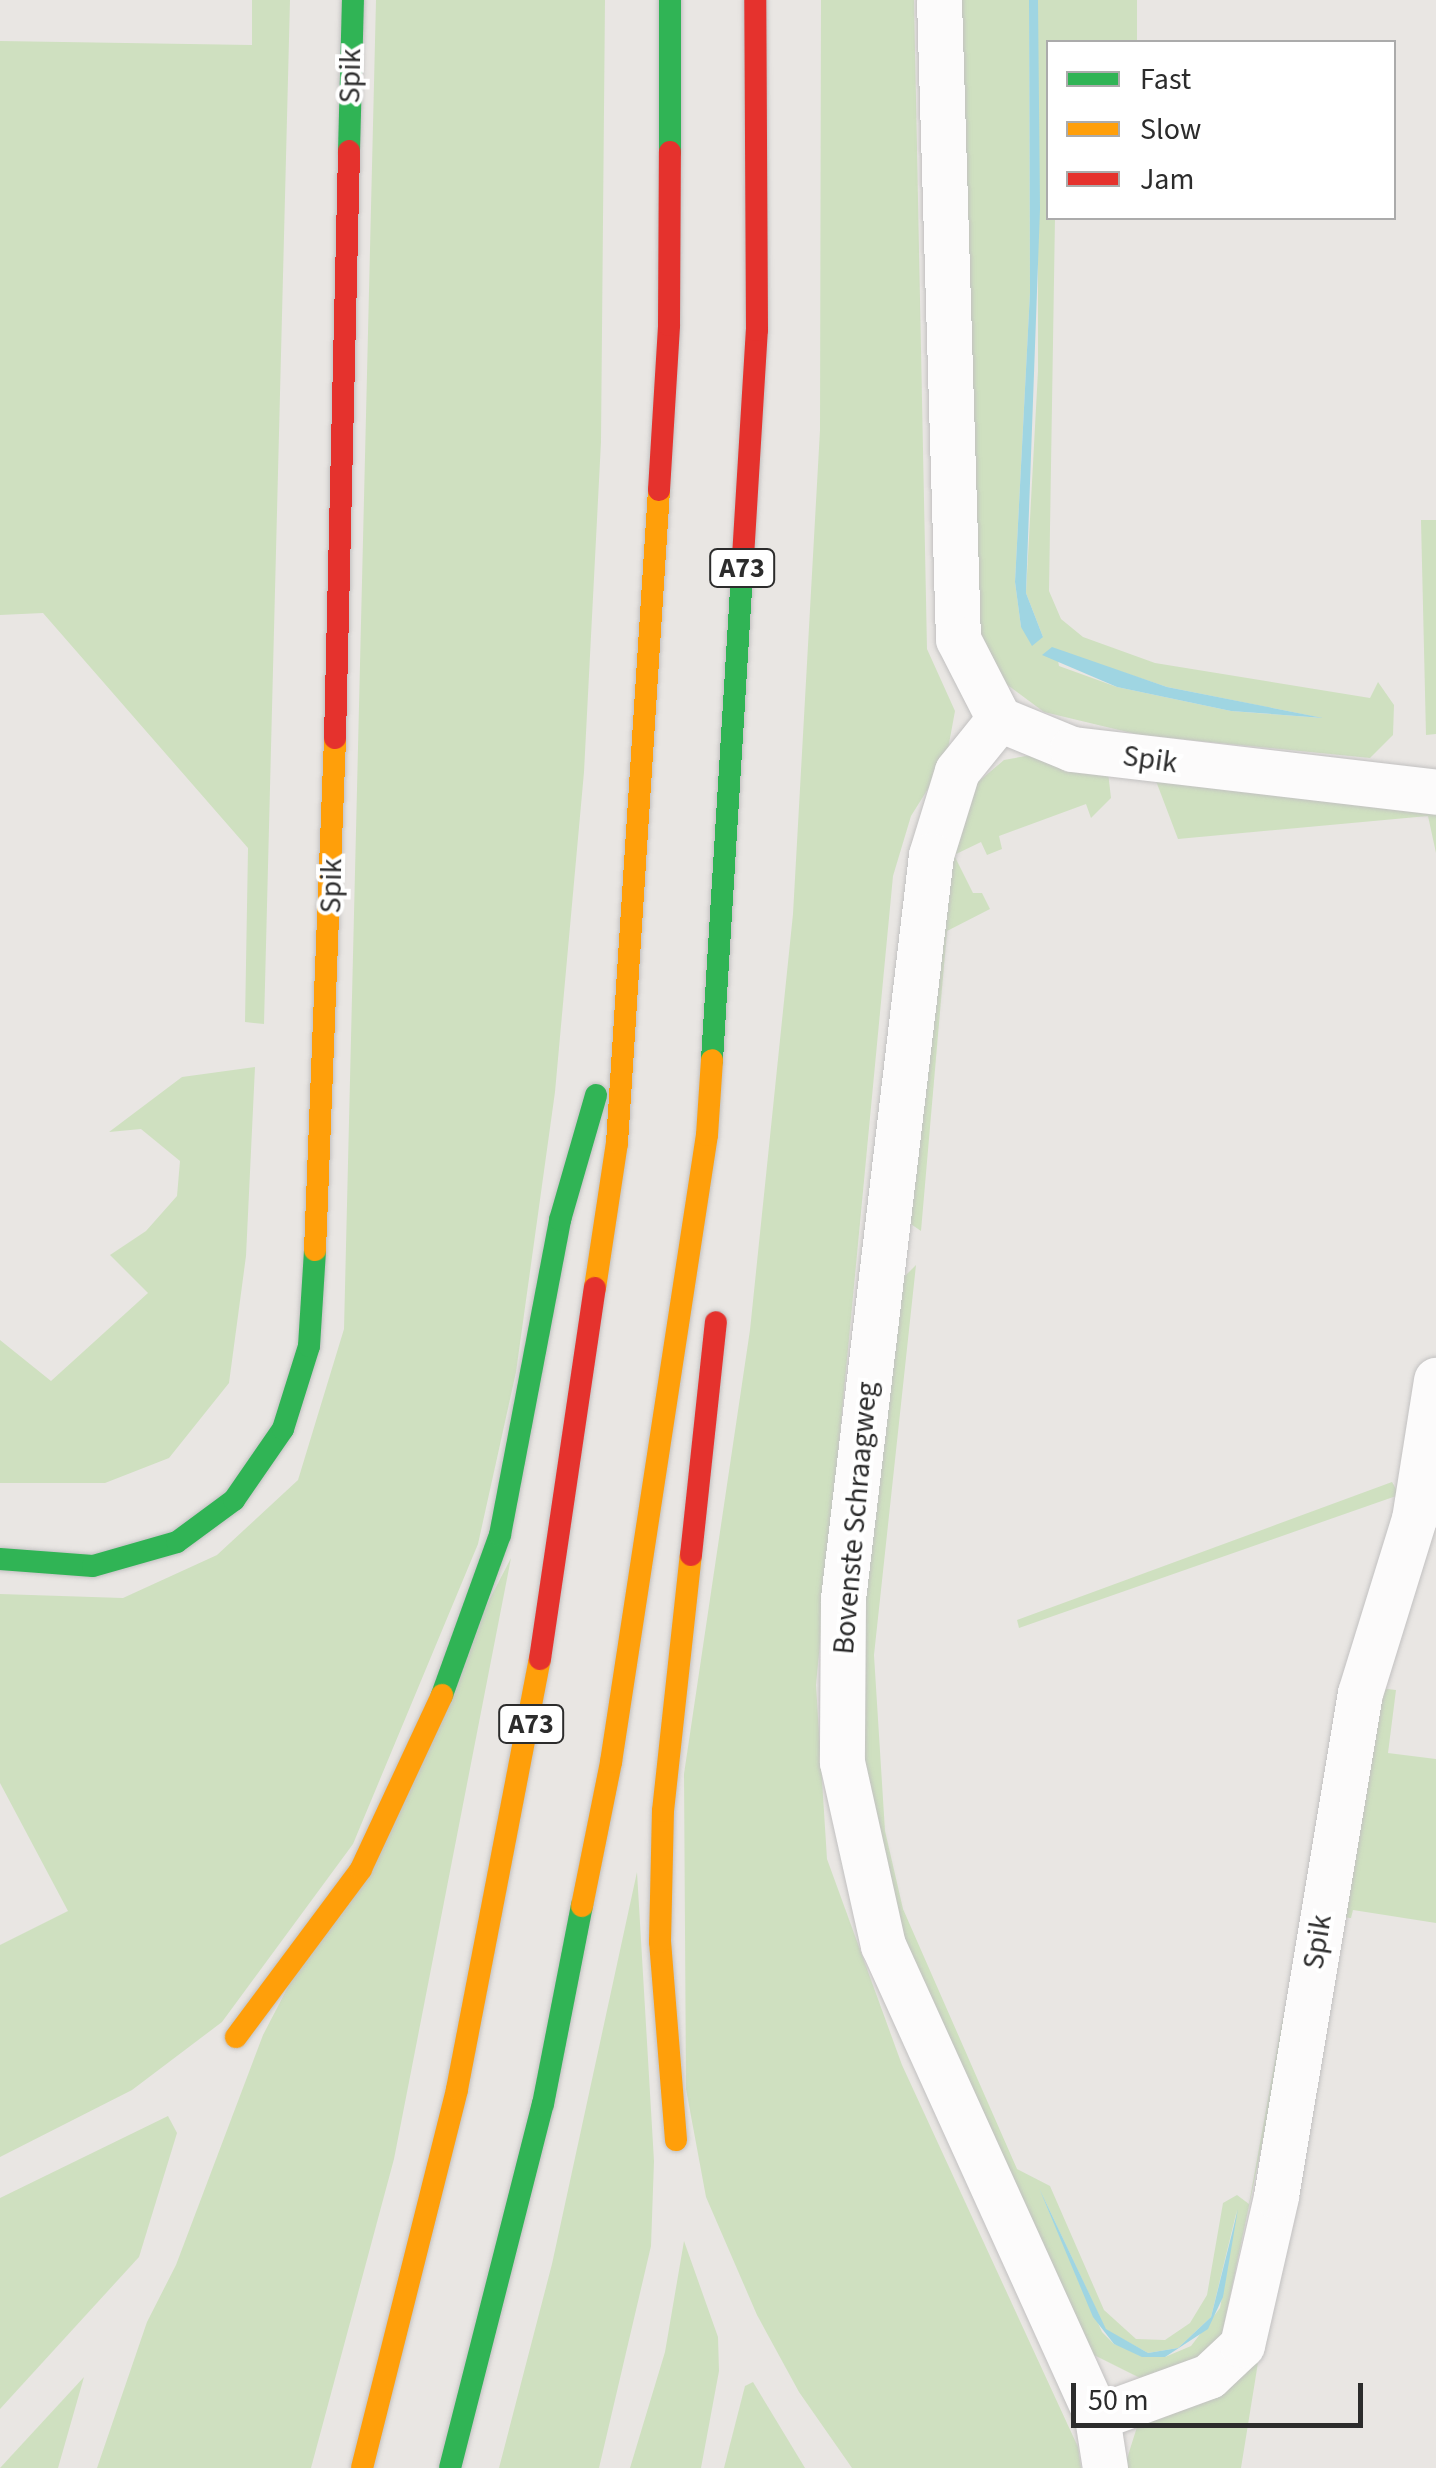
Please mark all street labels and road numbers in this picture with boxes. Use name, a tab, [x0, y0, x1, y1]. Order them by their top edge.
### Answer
street label: Spik	[333, 48, 369, 104]
road number: A73	[707, 545, 777, 591]
street label: Spik	[1120, 738, 1180, 782]
street label: Spik	[314, 858, 350, 914]
street label: Bovenste Schraagweg	[826, 1380, 886, 1656]
road number: A73	[496, 1701, 566, 1747]
street label: Spik	[1296, 1912, 1340, 1972]

